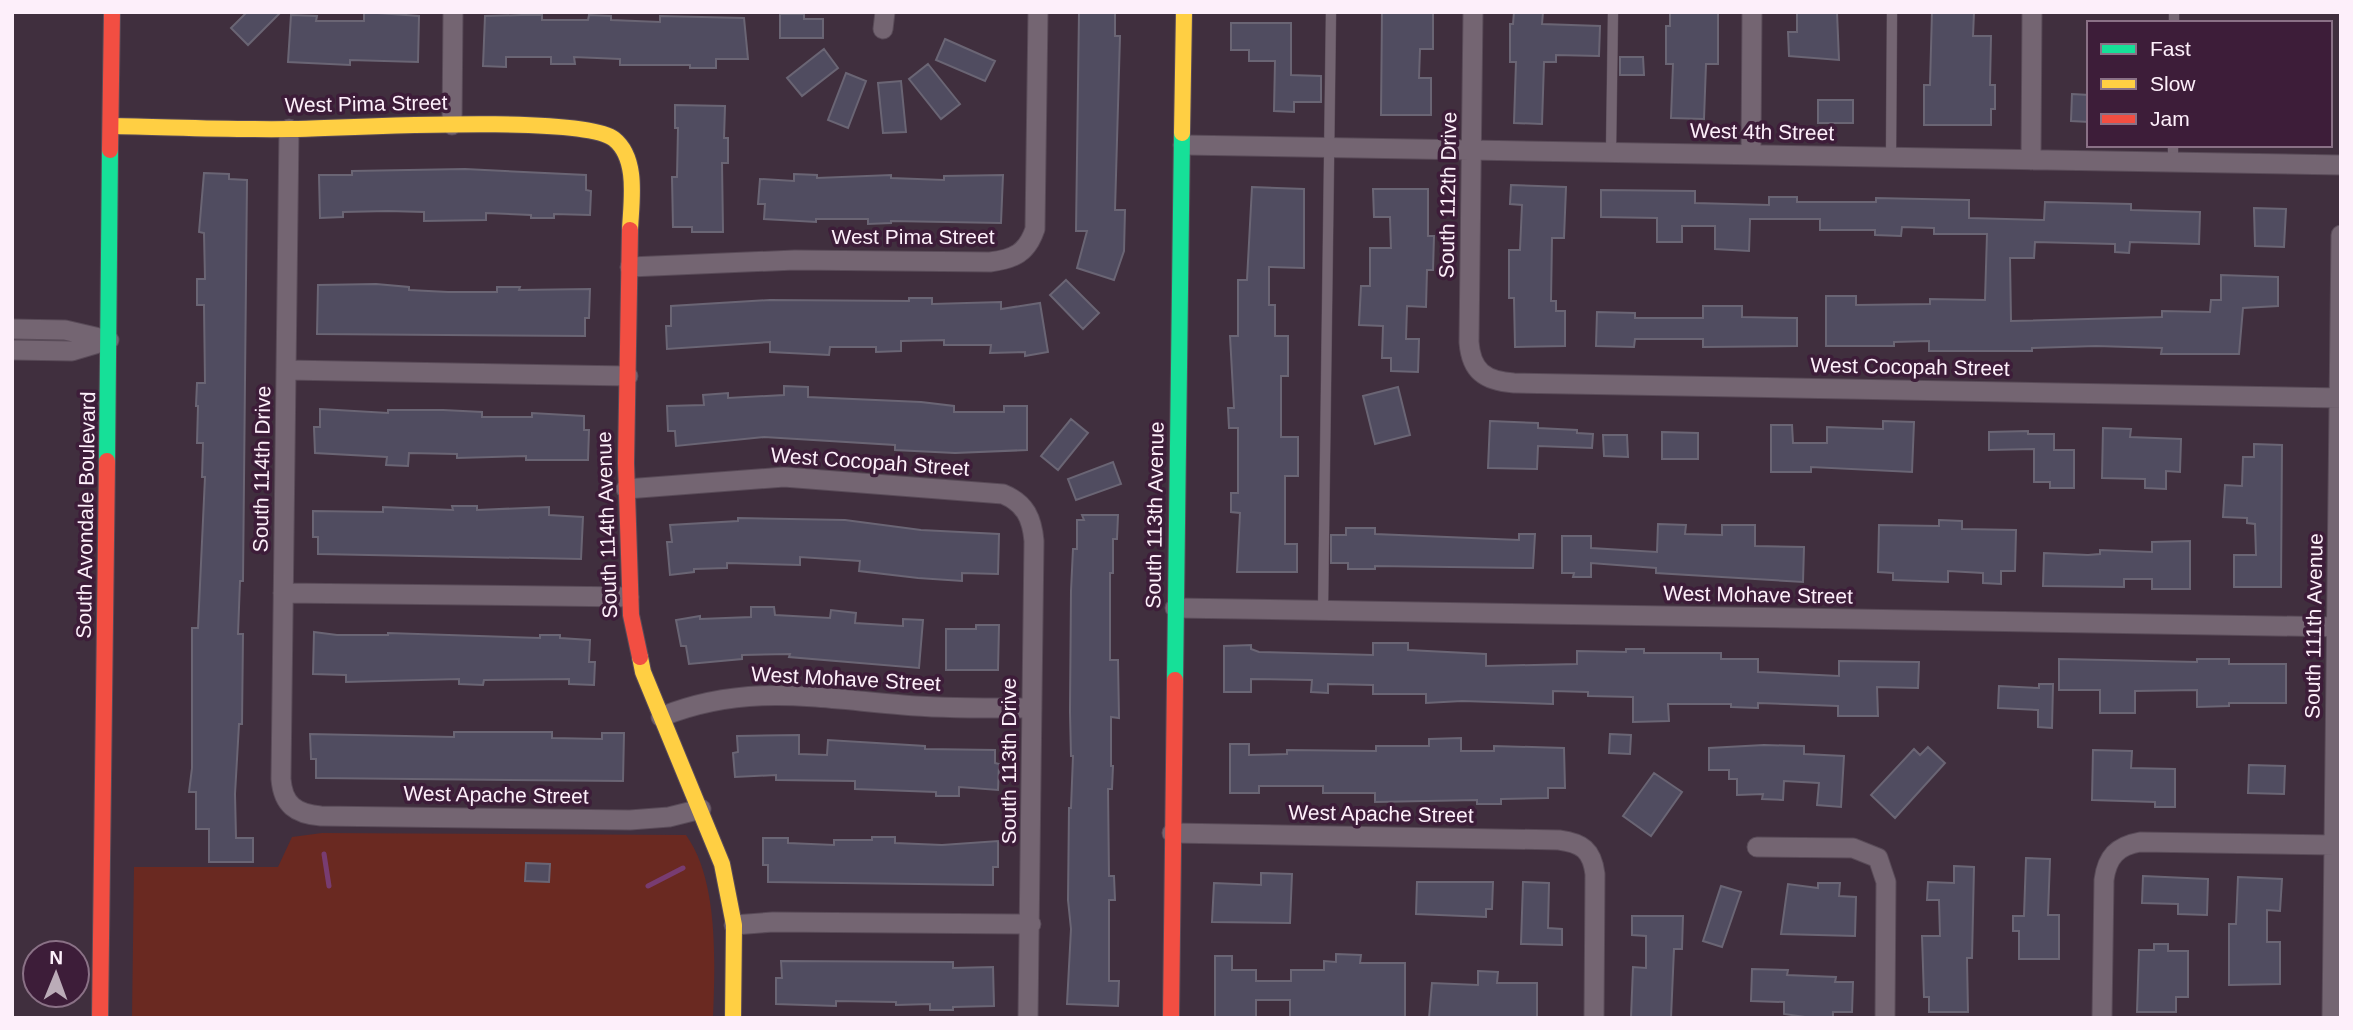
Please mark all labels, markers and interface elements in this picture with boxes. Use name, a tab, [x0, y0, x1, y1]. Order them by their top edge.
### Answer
legend	[2087, 21, 2332, 147]
text: Fast	[2150, 37, 2191, 60]
text: Slow	[2150, 72, 2196, 95]
street label: West Pima Street	[284, 91, 448, 116]
text: Jam	[2150, 107, 2190, 130]
street label: South 112th Drive	[1435, 112, 1460, 278]
street label: West 4th Street	[1690, 119, 1835, 144]
street label: West Pima Street	[832, 225, 995, 248]
street label: West Cocopah Street	[1810, 353, 2010, 380]
street label: South 114th Drive	[249, 386, 274, 552]
street label: South Avondale Boulevard	[72, 391, 99, 639]
street label: South 113th Avenue	[1141, 421, 1168, 609]
street label: South 114th Avenue	[592, 431, 621, 619]
street label: West Cocopah Street	[770, 443, 970, 480]
street label: South 111th Avenue	[2300, 533, 2327, 719]
street label: West Mohave Street	[1663, 581, 1853, 608]
street label: West Mohave Street	[751, 662, 942, 695]
street label: South 113th Drive	[997, 678, 1020, 844]
street label: West Apache Street	[403, 781, 589, 808]
street label: West Apache Street	[1288, 800, 1474, 827]
north arrow	[21, 939, 91, 1009]
text: N	[49, 947, 63, 968]

